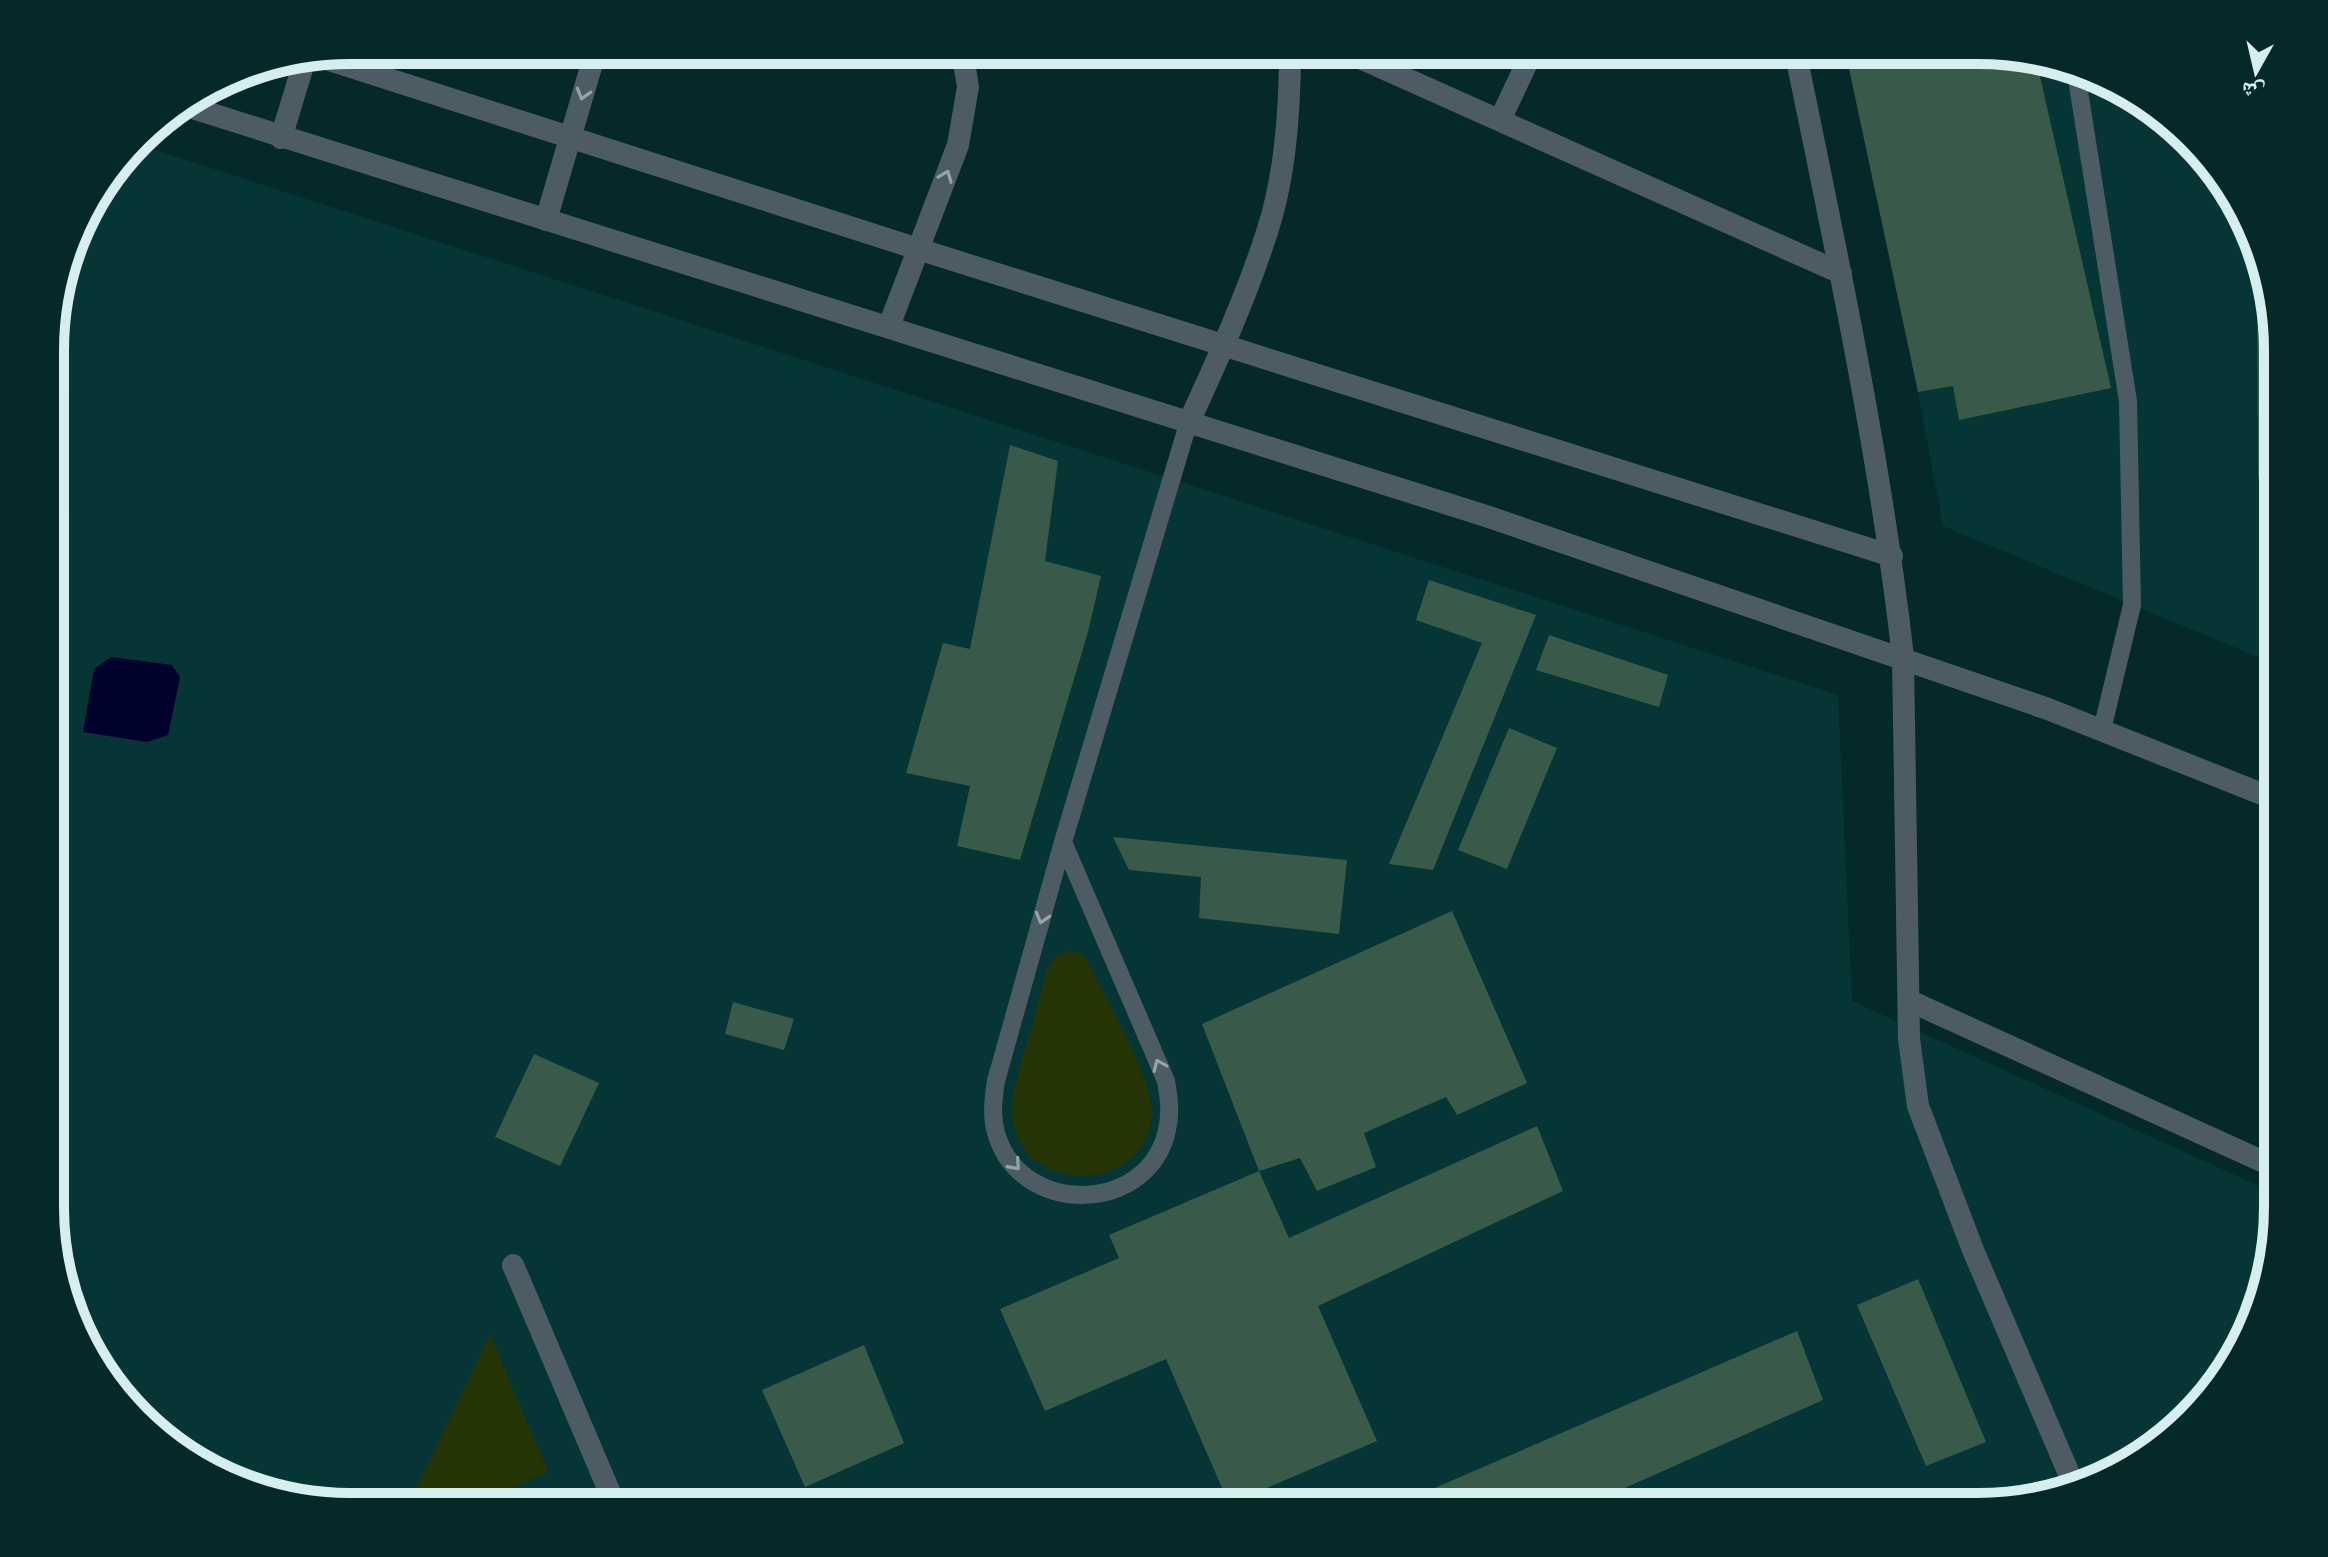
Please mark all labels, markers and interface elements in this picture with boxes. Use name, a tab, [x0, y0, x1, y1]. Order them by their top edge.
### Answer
north arrow	[2216, 32, 2296, 112]
text: ش	[2240, 75, 2267, 107]
one-way arrow	[576, 86, 592, 100]
one-way arrow	[936, 170, 953, 184]
one-way arrow	[1035, 910, 1051, 924]
one-way arrow	[1153, 1059, 1169, 1073]
one-way arrow	[1006, 1155, 1020, 1170]

